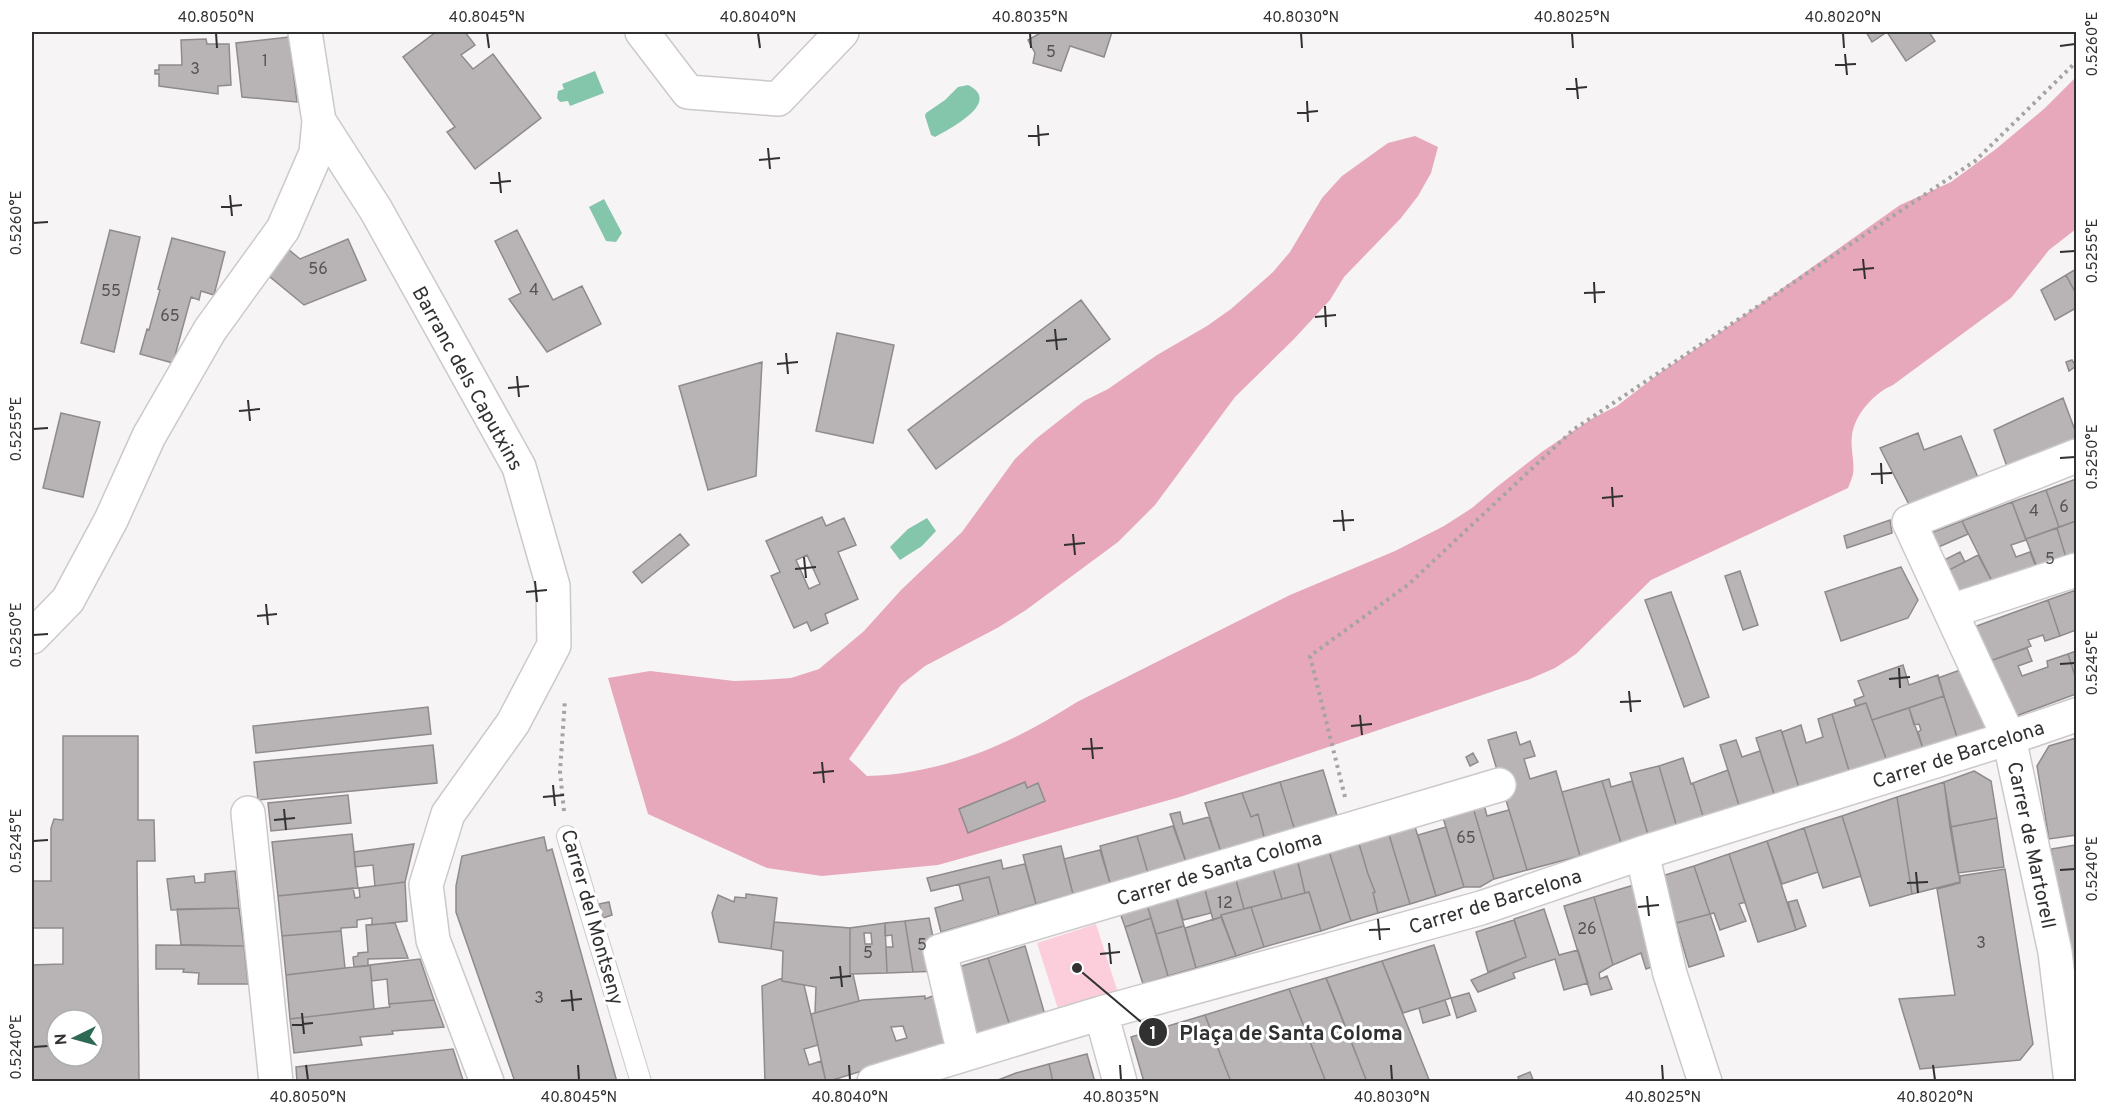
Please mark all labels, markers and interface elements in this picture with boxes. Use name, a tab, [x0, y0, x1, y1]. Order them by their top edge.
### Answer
text: 40.8050°N	[178, 9, 254, 28]
text: 40.8045°N	[449, 9, 525, 28]
text: 40.8040°N	[720, 9, 796, 28]
text: 40.8035°N	[992, 9, 1068, 28]
text: 40.8030°N	[1263, 9, 1339, 28]
text: 40.8025°N	[1534, 9, 1610, 28]
text: 40.8020°N	[1805, 9, 1881, 28]
text: 0.5260°E	[2084, 11, 2103, 77]
house number: 5	[1046, 43, 1056, 63]
house number: 1	[262, 52, 268, 72]
house number: 3	[190, 60, 200, 80]
text: 0.5260°E	[8, 190, 27, 256]
text: 0.5255°E	[2084, 218, 2103, 284]
house number: 56	[308, 260, 328, 280]
house number: 4	[529, 281, 539, 301]
house number: 55	[101, 282, 121, 302]
street label: Barranc dels Caputxins	[405, 282, 528, 476]
house number: 65	[160, 307, 180, 327]
text: 0.5255°E	[8, 396, 27, 462]
text: 0.5250°E	[2084, 424, 2103, 490]
house number: 6	[2059, 498, 2069, 518]
house number: 4	[2029, 502, 2039, 522]
house number: 5	[2045, 550, 2055, 570]
text: 0.5250°E	[8, 602, 27, 668]
text: 0.5245°E	[2084, 630, 2103, 696]
street label: Carrer de Barcelona	[1869, 716, 2048, 796]
street label: Carrer de Martorell	[2000, 760, 2060, 931]
text: 0.5245°E	[8, 808, 27, 874]
street label: Carrer de Santa Coloma	[1114, 826, 1325, 914]
street label: Carrer del Montseny	[554, 827, 629, 1008]
house number: 65	[1456, 829, 1476, 849]
text: 0.5240°E	[2084, 836, 2103, 902]
street label: Carrer de Barcelona	[1406, 864, 1585, 942]
house number: 12	[1217, 894, 1233, 914]
house number: 26	[1577, 920, 1597, 940]
house number: 3	[1976, 934, 1986, 954]
house number: 5	[917, 936, 927, 956]
house number: 5	[863, 944, 873, 964]
house number: 3	[534, 989, 544, 1009]
north arrow	[45, 1008, 105, 1068]
callout: Plaça de Santa Coloma	[1138, 1013, 1415, 1052]
text: 0.5240°E	[8, 1014, 27, 1080]
text: Plaça de Santa Coloma	[1179, 1021, 1403, 1048]
text: 1	[1149, 1023, 1157, 1046]
text: N	[52, 1033, 73, 1046]
text: 40.8050°N	[270, 1089, 346, 1108]
text: 40.8045°N	[541, 1089, 617, 1108]
text: 40.8040°N	[812, 1089, 888, 1108]
text: 40.8035°N	[1083, 1089, 1159, 1108]
text: 40.8030°N	[1354, 1089, 1430, 1108]
text: 40.8025°N	[1625, 1089, 1701, 1108]
text: 40.8020°N	[1897, 1089, 1973, 1108]

